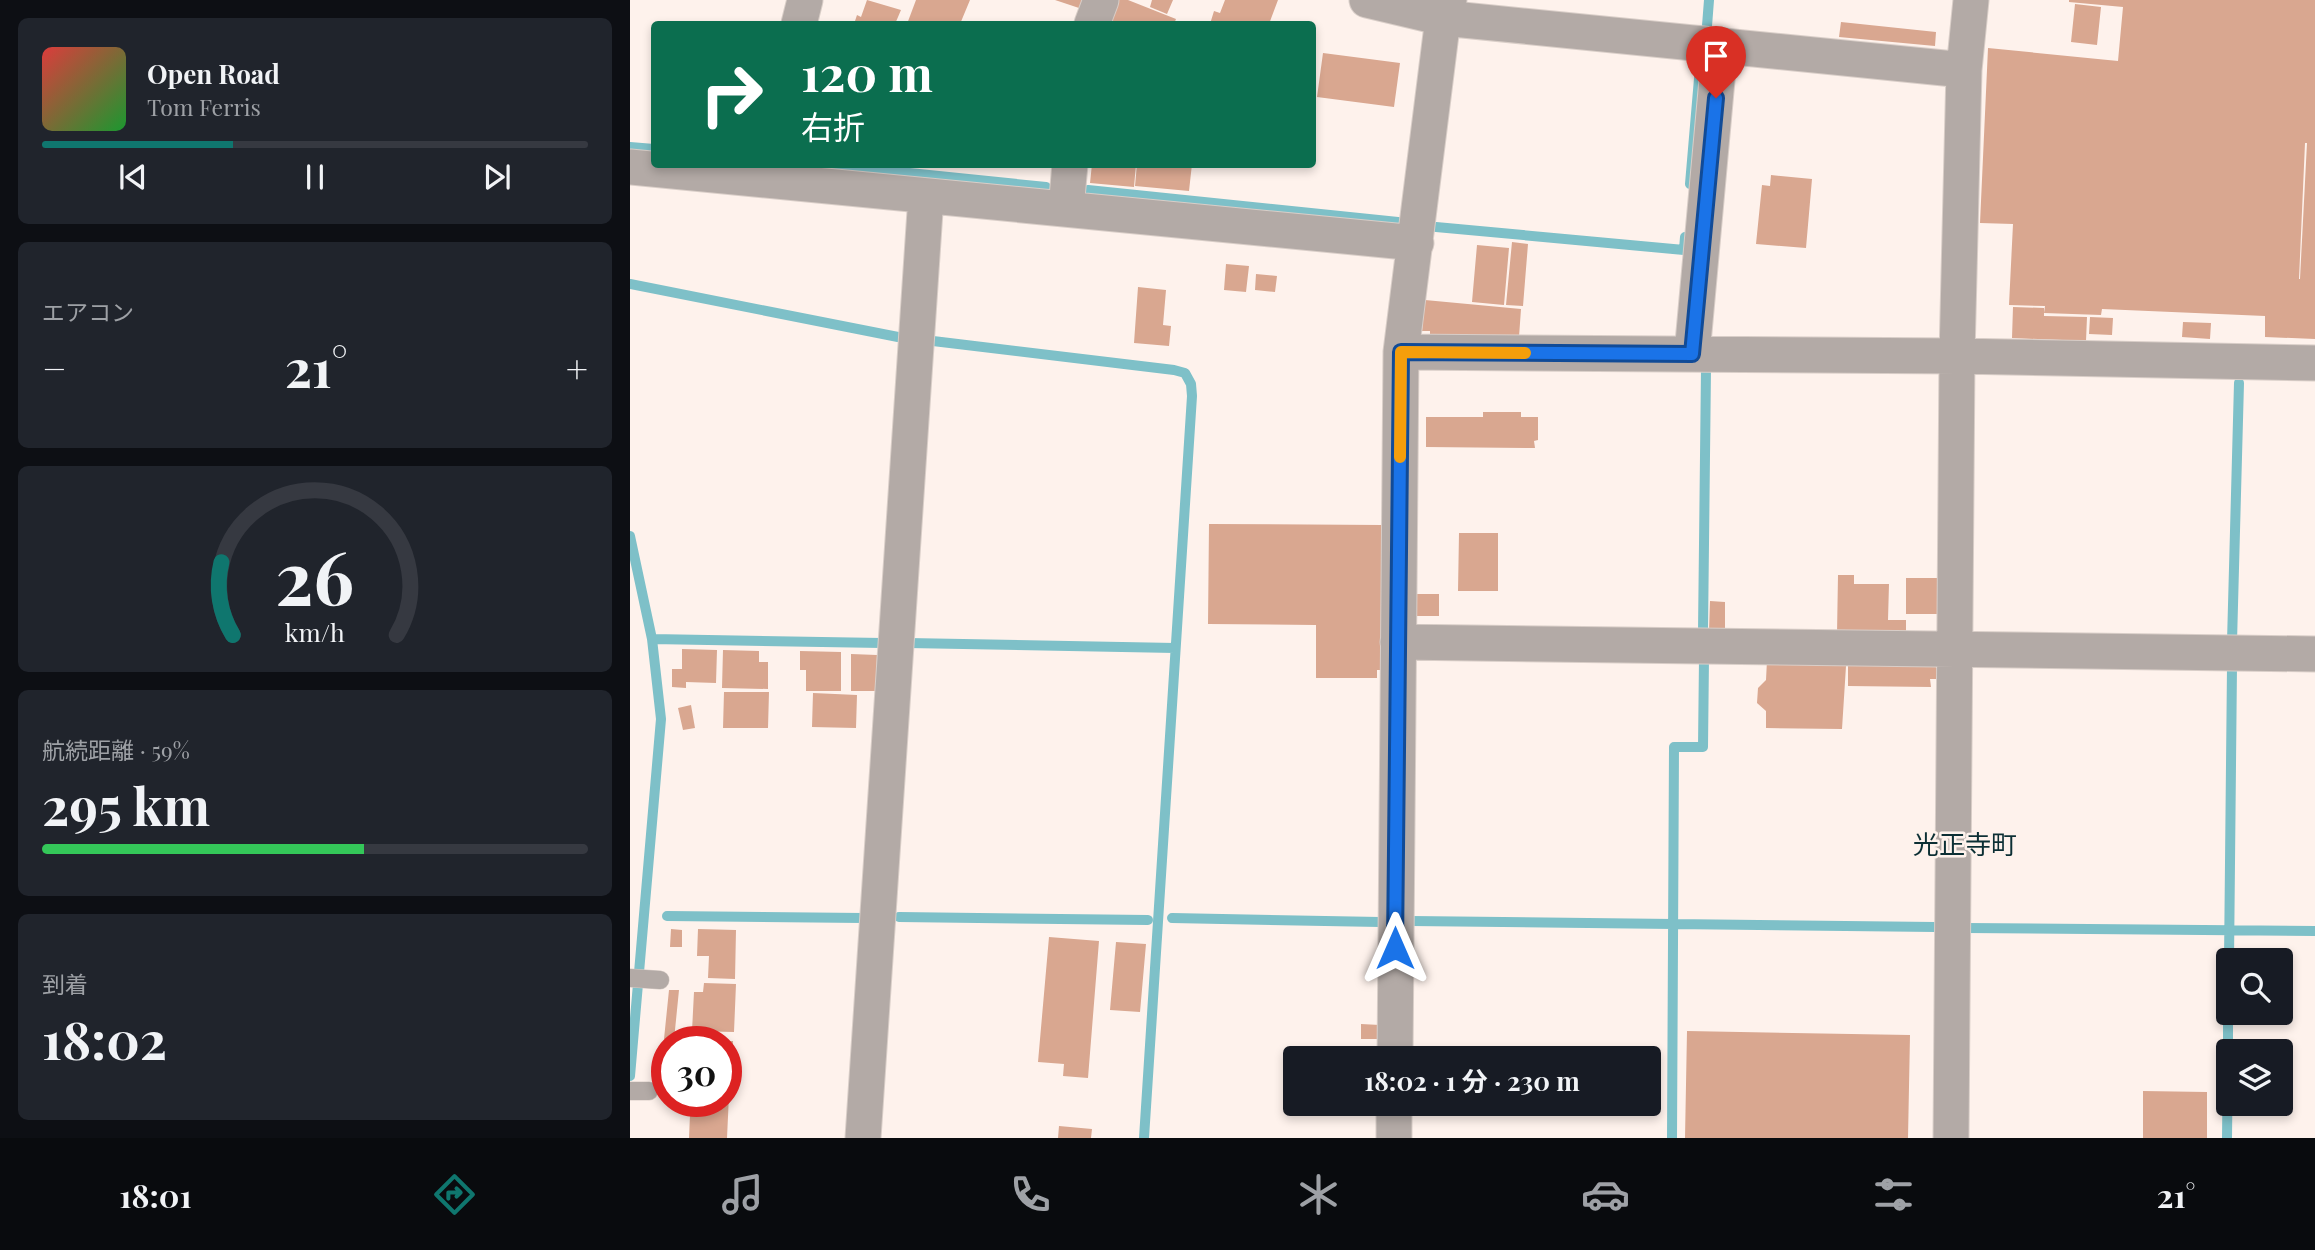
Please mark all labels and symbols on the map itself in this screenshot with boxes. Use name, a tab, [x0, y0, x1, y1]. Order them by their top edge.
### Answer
pin	[1686, 26, 1746, 98]
district label: 光正寺町	[1913, 826, 2017, 861]
position arrow	[1358, 911, 1432, 985]
speed limit sign: 30	[651, 1026, 742, 1117]

